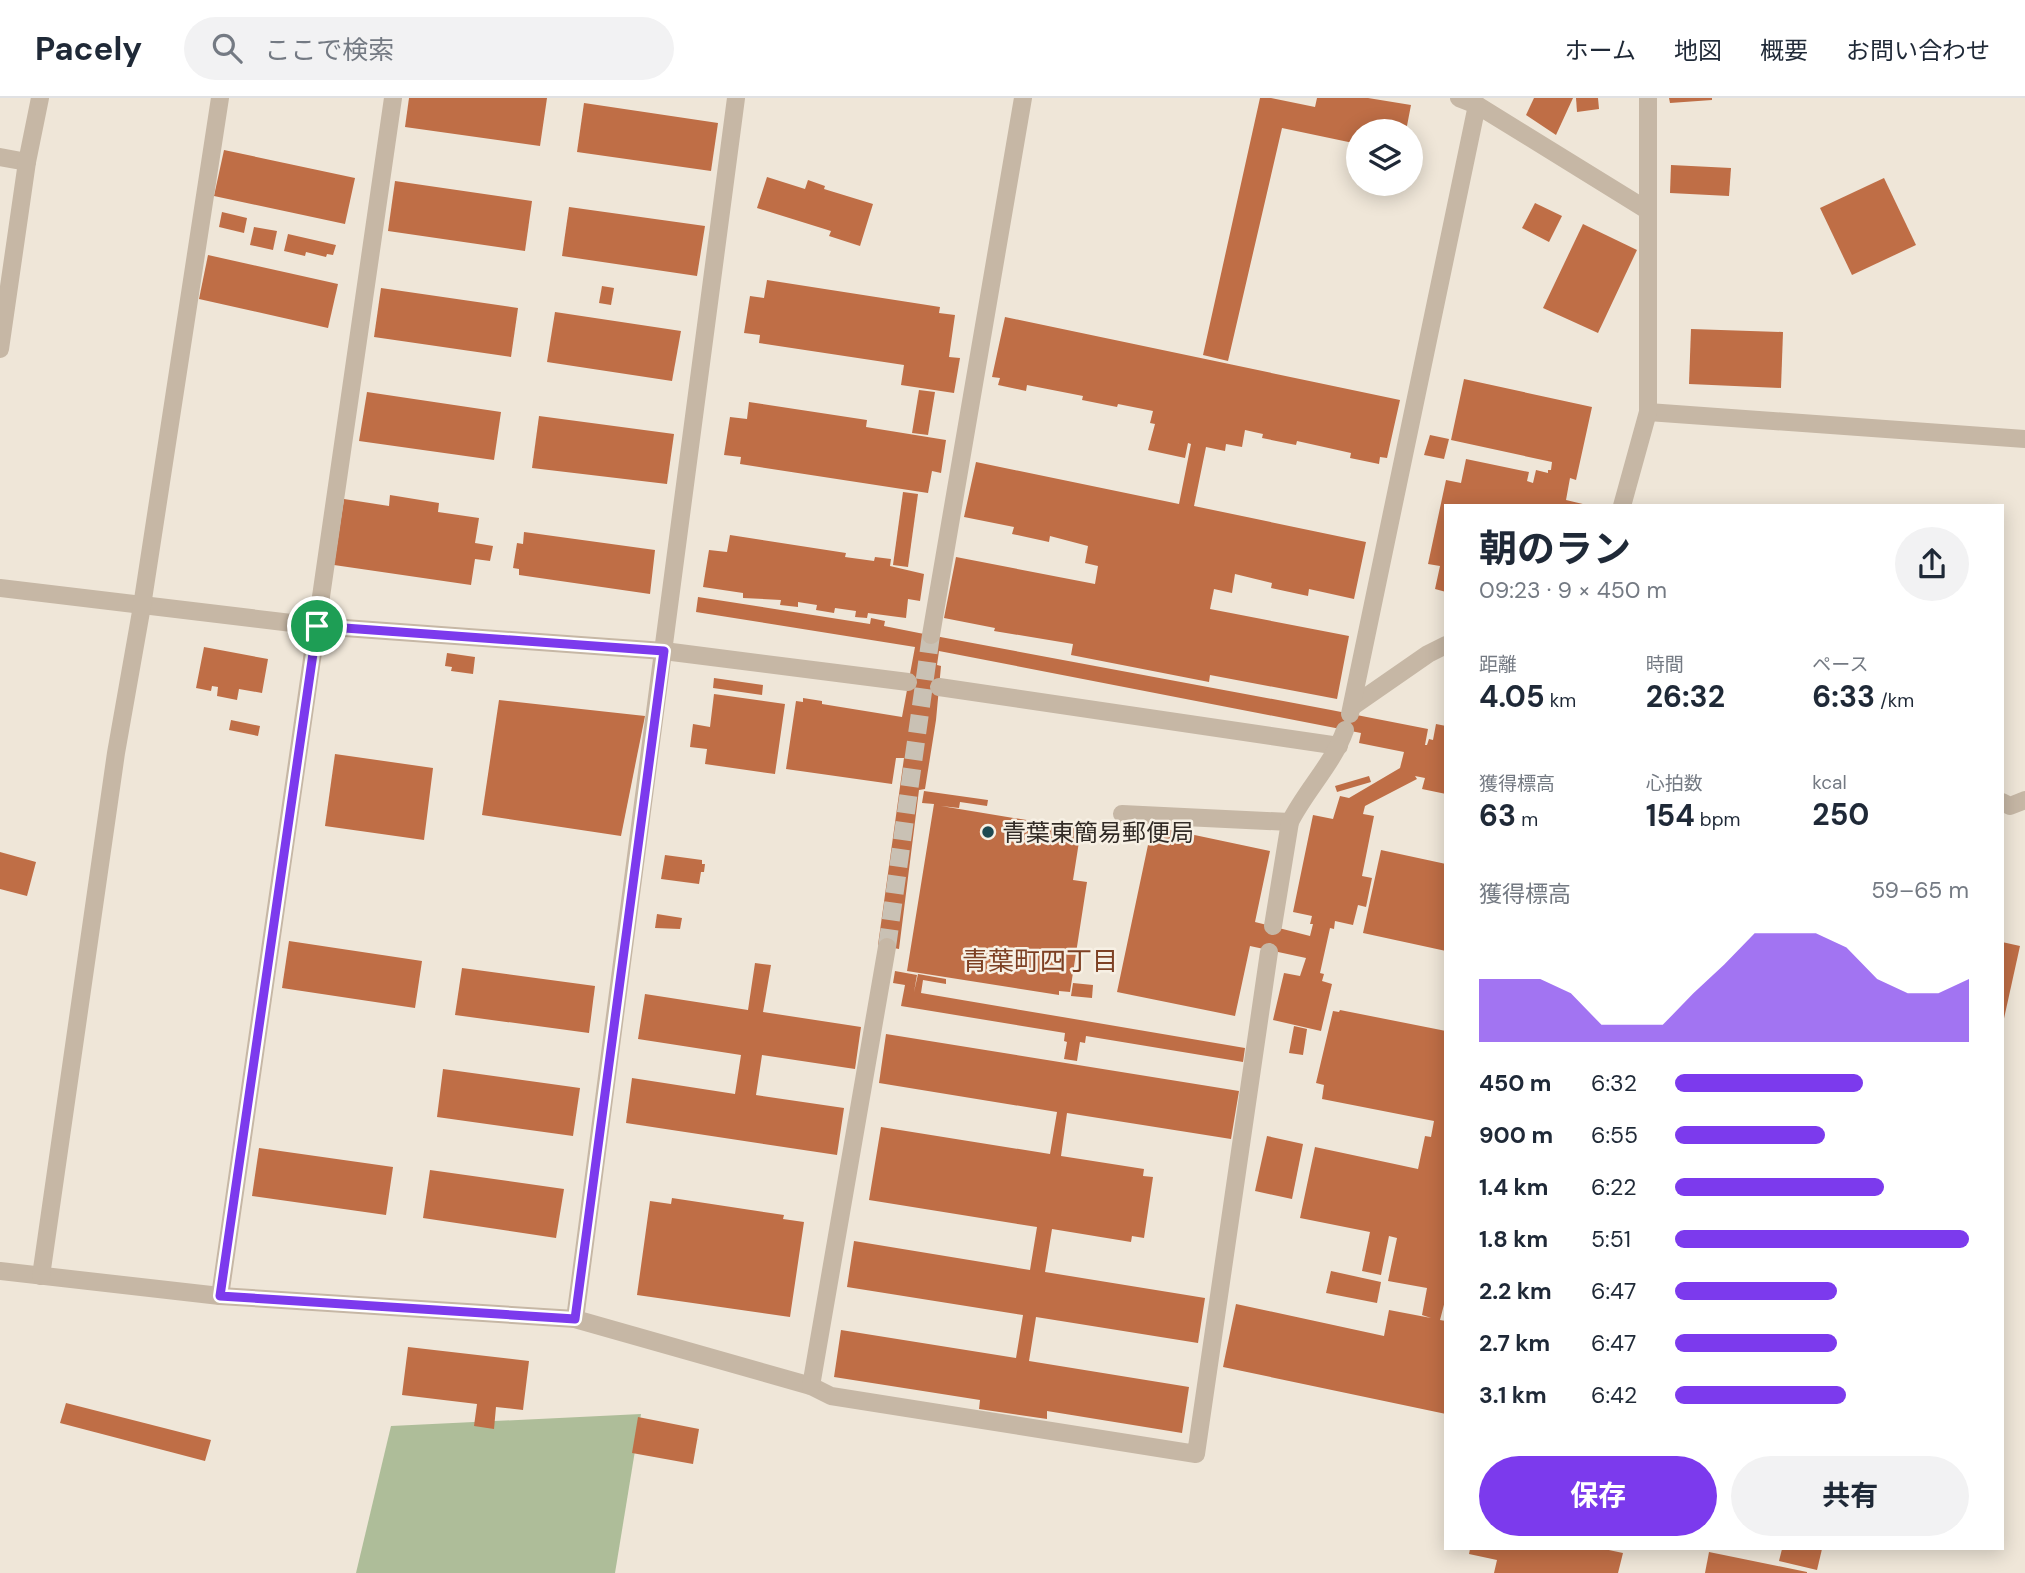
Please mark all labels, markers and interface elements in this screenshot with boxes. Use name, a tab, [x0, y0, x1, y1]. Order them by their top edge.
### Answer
search box	[184, 17, 674, 80]
text: Pacely	[35, 27, 142, 70]
icon: search	[208, 29, 246, 67]
text: ここで検索	[264, 33, 394, 67]
text: ホーム	[1565, 35, 1636, 66]
text: 地図	[1674, 35, 1722, 66]
text: 概要	[1760, 35, 1808, 66]
text: お問い合わせ	[1846, 35, 1990, 66]
map controls	[1346, 119, 1423, 196]
button: layers	[1346, 119, 1423, 196]
text: 朝のラン	[1479, 524, 1631, 574]
button: share	[1895, 527, 1969, 601]
text: 09:23 · 9 × 450 m	[1479, 575, 1667, 605]
pin	[287, 596, 347, 656]
icon: arrive	[298, 607, 336, 645]
text: 距離	[1479, 652, 1517, 677]
text: 時間	[1646, 652, 1684, 677]
text: ペース	[1812, 652, 1868, 677]
text: 4.05	[1479, 677, 1545, 716]
text: 26:32	[1646, 677, 1725, 716]
text: 6:33	[1812, 677, 1875, 716]
text: km	[1545, 688, 1576, 713]
text: /km	[1875, 688, 1914, 713]
text: kcal	[1812, 770, 1847, 795]
text: 獲得標高	[1479, 771, 1555, 796]
text: 心拍数	[1646, 771, 1703, 796]
text: 250	[1812, 795, 1869, 834]
text: 63	[1479, 796, 1516, 835]
text: 154	[1646, 796, 1695, 835]
text: m	[1516, 807, 1538, 832]
text: bpm	[1695, 807, 1741, 832]
place label: 青葉東簡易郵便局	[1002, 817, 1194, 848]
marker: 青葉東簡易郵便局	[980, 824, 996, 840]
text: 59–65 m	[1871, 875, 1969, 905]
text: 獲得標高	[1479, 879, 1571, 909]
district label: 青葉町四丁目	[962, 944, 1118, 978]
text: 450 m	[1479, 1068, 1552, 1098]
text: 6:32	[1591, 1068, 1637, 1098]
text: 900 m	[1479, 1120, 1553, 1150]
text: 6:55	[1591, 1120, 1638, 1150]
text: 1.4 km	[1479, 1172, 1548, 1202]
text: 6:22	[1591, 1172, 1637, 1202]
text: 1.8 km	[1479, 1224, 1548, 1254]
text: 5:51	[1591, 1224, 1631, 1254]
text: 2.2 km	[1479, 1276, 1552, 1306]
text: 6:47	[1591, 1276, 1636, 1306]
text: 2.7 km	[1479, 1328, 1550, 1358]
text: 6:47	[1591, 1328, 1636, 1358]
text: 3.1 km	[1479, 1380, 1547, 1410]
text: 6:42	[1591, 1380, 1637, 1410]
button: 保存	[1479, 1456, 1717, 1536]
button: 共有	[1731, 1456, 1969, 1536]

